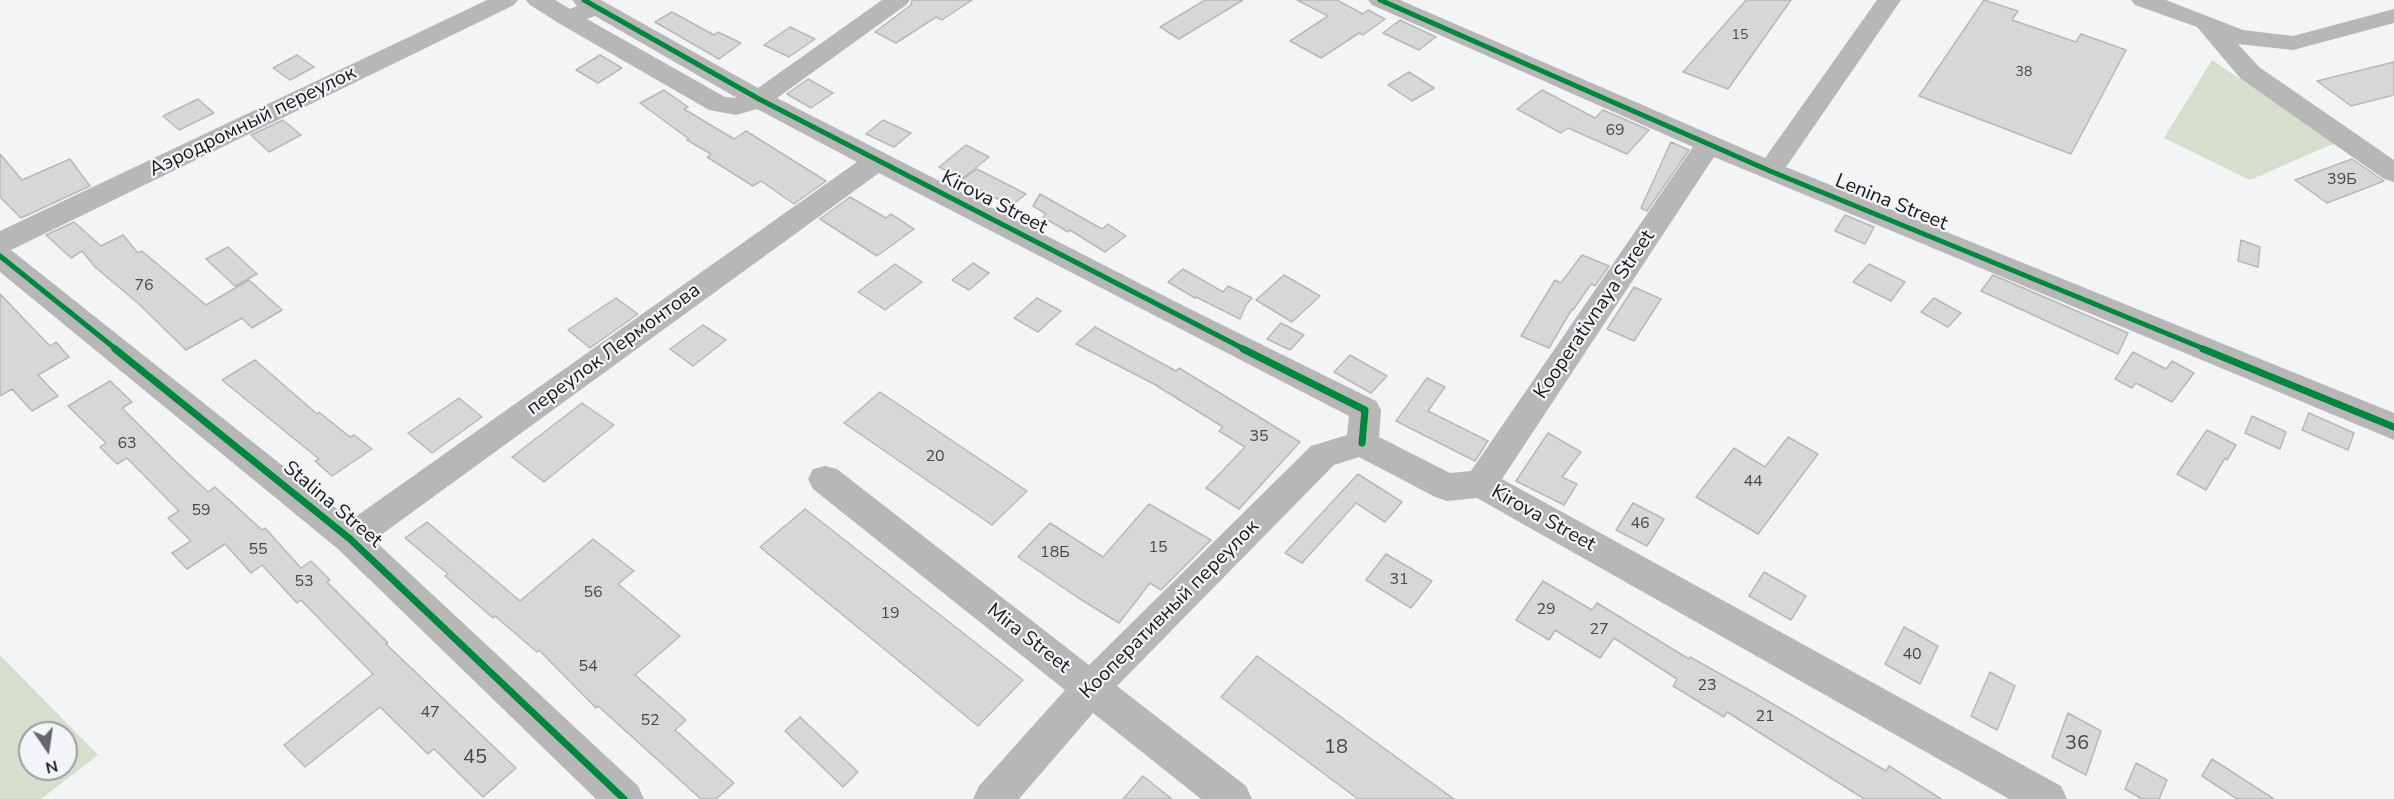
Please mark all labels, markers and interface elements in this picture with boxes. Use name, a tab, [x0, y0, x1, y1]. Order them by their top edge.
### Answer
house number: 15	[1732, 28, 1748, 44]
street label: Аэродромный переулок	[146, 61, 360, 183]
house number: 38	[2016, 65, 2032, 81]
house number: 69	[1605, 121, 1625, 141]
street label: Kirova Street	[937, 166, 1051, 240]
street label: Lenina Street	[1831, 170, 1951, 236]
house number: 39Б	[2327, 170, 2357, 190]
street label: Kooperativnaya Street	[1530, 226, 1660, 404]
house number: 76	[134, 276, 154, 296]
street label: переулок Лермонтова	[522, 279, 706, 421]
house number: 35	[1249, 427, 1269, 447]
house number: 63	[117, 434, 137, 454]
house number: 20	[925, 447, 945, 467]
street label: Stalina Street	[278, 457, 386, 553]
house number: 44	[1743, 472, 1763, 492]
street label: Kirova Street	[1487, 480, 1599, 558]
house number: 59	[191, 501, 211, 521]
house number: 46	[1630, 514, 1650, 534]
street label: Кооперативный переулок	[1075, 515, 1265, 705]
house number: 15	[1148, 538, 1168, 558]
house number: 55	[248, 540, 268, 560]
house number: 18Б	[1040, 543, 1070, 563]
house number: 31	[1389, 570, 1409, 590]
house number: 53	[294, 572, 314, 592]
house number: 56	[583, 583, 603, 603]
street label: Mira Street	[982, 599, 1074, 679]
house number: 29	[1536, 600, 1556, 620]
house number: 19	[880, 604, 900, 624]
house number: 27	[1589, 620, 1609, 640]
house number: 40	[1902, 645, 1922, 665]
house number: 54	[578, 657, 598, 677]
house number: 23	[1697, 676, 1717, 696]
house number: 47	[420, 703, 440, 723]
house number: 21	[1755, 707, 1775, 727]
house number: 52	[640, 711, 660, 731]
north arrow	[18, 721, 78, 781]
house number: 36	[2065, 732, 2089, 756]
house number: 18	[1324, 736, 1348, 760]
house number: 45	[463, 746, 487, 770]
text: N	[43, 755, 60, 779]

